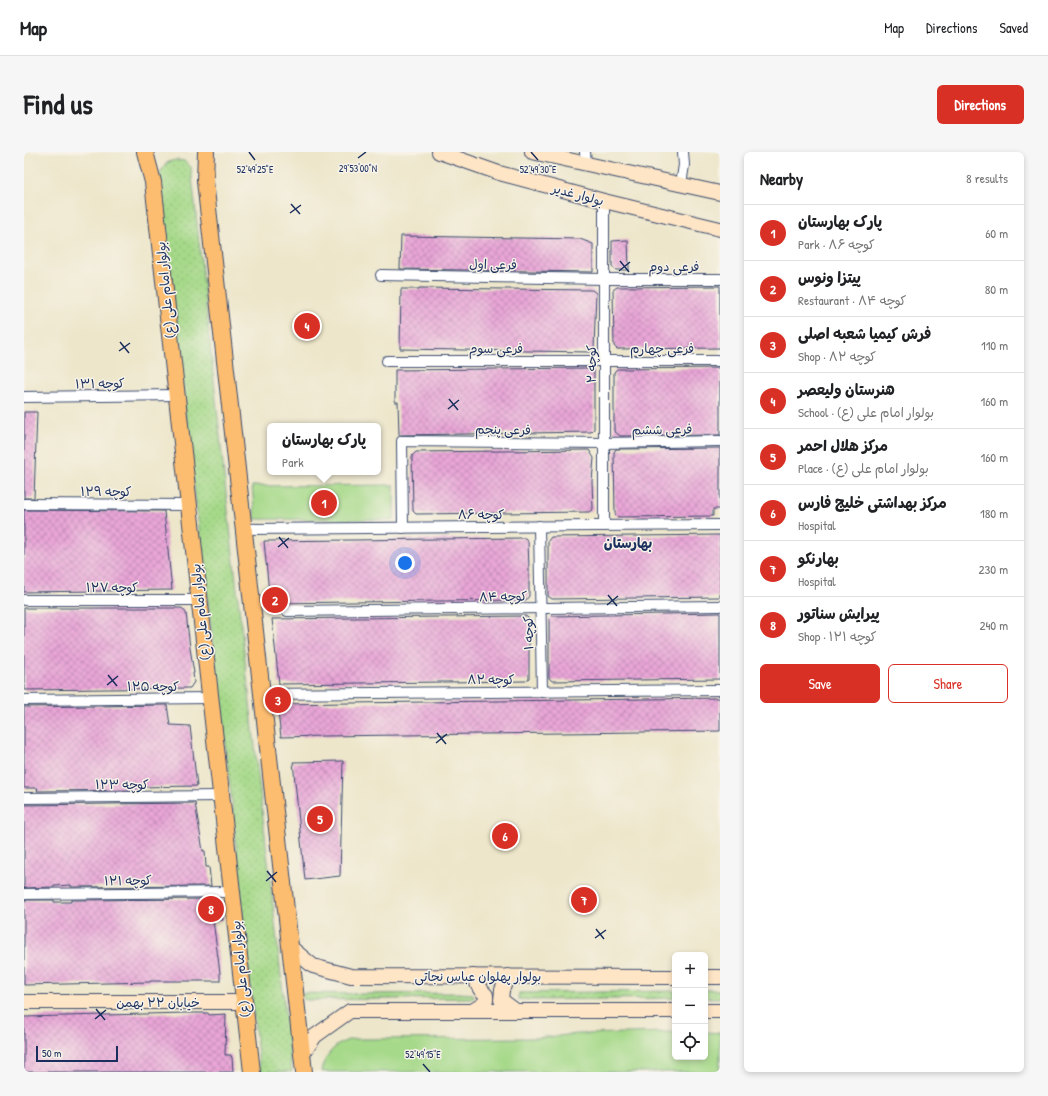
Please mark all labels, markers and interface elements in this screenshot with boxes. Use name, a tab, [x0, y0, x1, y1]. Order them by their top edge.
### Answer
text: Map	[20, 15, 47, 41]
text: Map	[884, 18, 904, 37]
text: Directions	[926, 18, 977, 37]
text: Saved	[999, 18, 1028, 37]
text: Find us	[24, 85, 93, 123]
button: Directions	[937, 85, 1024, 124]
text: 29°53'00"N	[339, 162, 377, 175]
text: 52°49'25"E	[237, 163, 274, 176]
text: 52°49'30"E	[520, 163, 557, 176]
text: Nearby	[760, 167, 803, 190]
text: 8 results	[966, 169, 1008, 187]
street label: بولوار غدیر	[549, 178, 606, 210]
text: پارک بهارستان	[798, 211, 882, 232]
text: 1	[771, 224, 775, 242]
text: 60 m	[985, 224, 1008, 242]
text: Park · کوچه ۸۶	[798, 235, 875, 253]
street label: بولوار امام علی (ع)	[151, 241, 181, 339]
street label: فرعی اول	[469, 255, 517, 274]
street label: فرعی دوم	[649, 257, 699, 277]
text: پیتزا ونوس	[798, 267, 861, 288]
text: 2	[770, 280, 776, 298]
text: 80 m	[985, 280, 1008, 298]
text: Restaurant · کوچه ۸۴	[798, 291, 906, 309]
pin: 4	[294, 311, 320, 341]
text: فرش کیمیا شعبه اصلی	[798, 323, 931, 344]
text: 3	[770, 336, 776, 354]
text: 110 m	[981, 336, 1008, 354]
street label: فرعی سوم	[469, 339, 523, 359]
street label: فرعی چهارم	[630, 339, 694, 359]
street label: کوچه ۲	[582, 344, 600, 383]
text: Shop · کوچه ۸۲	[798, 347, 876, 365]
street label: کوچه ۱۳۱	[75, 374, 125, 392]
text: هنرستان ولیعصر	[798, 379, 895, 400]
text: 4	[771, 392, 775, 410]
text: 160 m	[980, 392, 1008, 410]
text: School · بولوار امام علی (ع)	[798, 403, 934, 421]
street label: فرعی ششم	[632, 419, 692, 441]
street label: فرعی پنجم	[475, 420, 531, 440]
popup	[267, 423, 381, 475]
text: پارک بهارستان	[282, 429, 366, 450]
text: مرکز هلال احمر	[798, 435, 888, 456]
text: 5	[770, 448, 776, 466]
text: 160 m	[980, 448, 1008, 466]
text: Park	[282, 453, 304, 471]
text: Place · بولوار امام علی (ع)	[798, 459, 929, 477]
street label: کوچه ۱۲۹	[80, 482, 132, 500]
pin: 1	[311, 488, 337, 518]
text: مرکز بهداشتی خلیج فارس	[798, 492, 947, 513]
text: 6	[770, 504, 776, 522]
text: 180 m	[980, 504, 1008, 522]
street label: کوچه ۸۶	[458, 505, 505, 523]
text: Hospital	[798, 516, 836, 534]
district label: بهارستان	[604, 533, 652, 552]
text: بهارنکو	[798, 548, 839, 569]
your location	[395, 553, 415, 573]
text: 7	[770, 560, 776, 578]
text: 230 m	[978, 560, 1008, 578]
street label: بولوار امام علی (ع)	[186, 563, 216, 661]
text: Hospital	[798, 572, 836, 590]
street label: کوچه ۱۲۷	[86, 578, 139, 596]
pin: 2	[262, 585, 288, 615]
street label: کوچه ۸۴	[479, 587, 528, 605]
text: پیرایش سناتور	[798, 603, 880, 624]
street label: کوچه ۱	[519, 615, 537, 650]
text: 8	[770, 616, 776, 634]
text: 240 m	[979, 616, 1008, 634]
text: Shop · کوچه ۱۲۱	[798, 627, 877, 645]
button: Save	[760, 664, 880, 703]
button: Share	[888, 664, 1008, 703]
street label: کوچه ۸۲	[467, 670, 515, 688]
street label: کوچه ۱۲۵	[127, 677, 179, 695]
pin: 3	[265, 685, 291, 715]
street label: کوچه ۱۲۳	[95, 775, 149, 793]
pin: 5	[307, 804, 333, 834]
pin: 6	[492, 821, 518, 851]
street label: کوچه ۱۲۱	[104, 871, 152, 889]
pin: 7	[571, 885, 597, 915]
pin: 8	[198, 894, 224, 924]
street label: بولوار امام علی (ع)	[226, 920, 256, 1018]
map controls	[672, 952, 708, 1060]
button: +	[672, 952, 708, 988]
street label: بولوار پهلوان عباس نجاتی	[415, 967, 541, 986]
button: −	[672, 988, 708, 1024]
street label: خیابان ۲۲ بهمن	[116, 993, 200, 1011]
button: locate	[672, 1024, 708, 1060]
scale bar	[36, 1044, 118, 1063]
text: 50 m	[42, 1046, 62, 1060]
text: 52°49'15"E	[405, 1048, 441, 1061]

